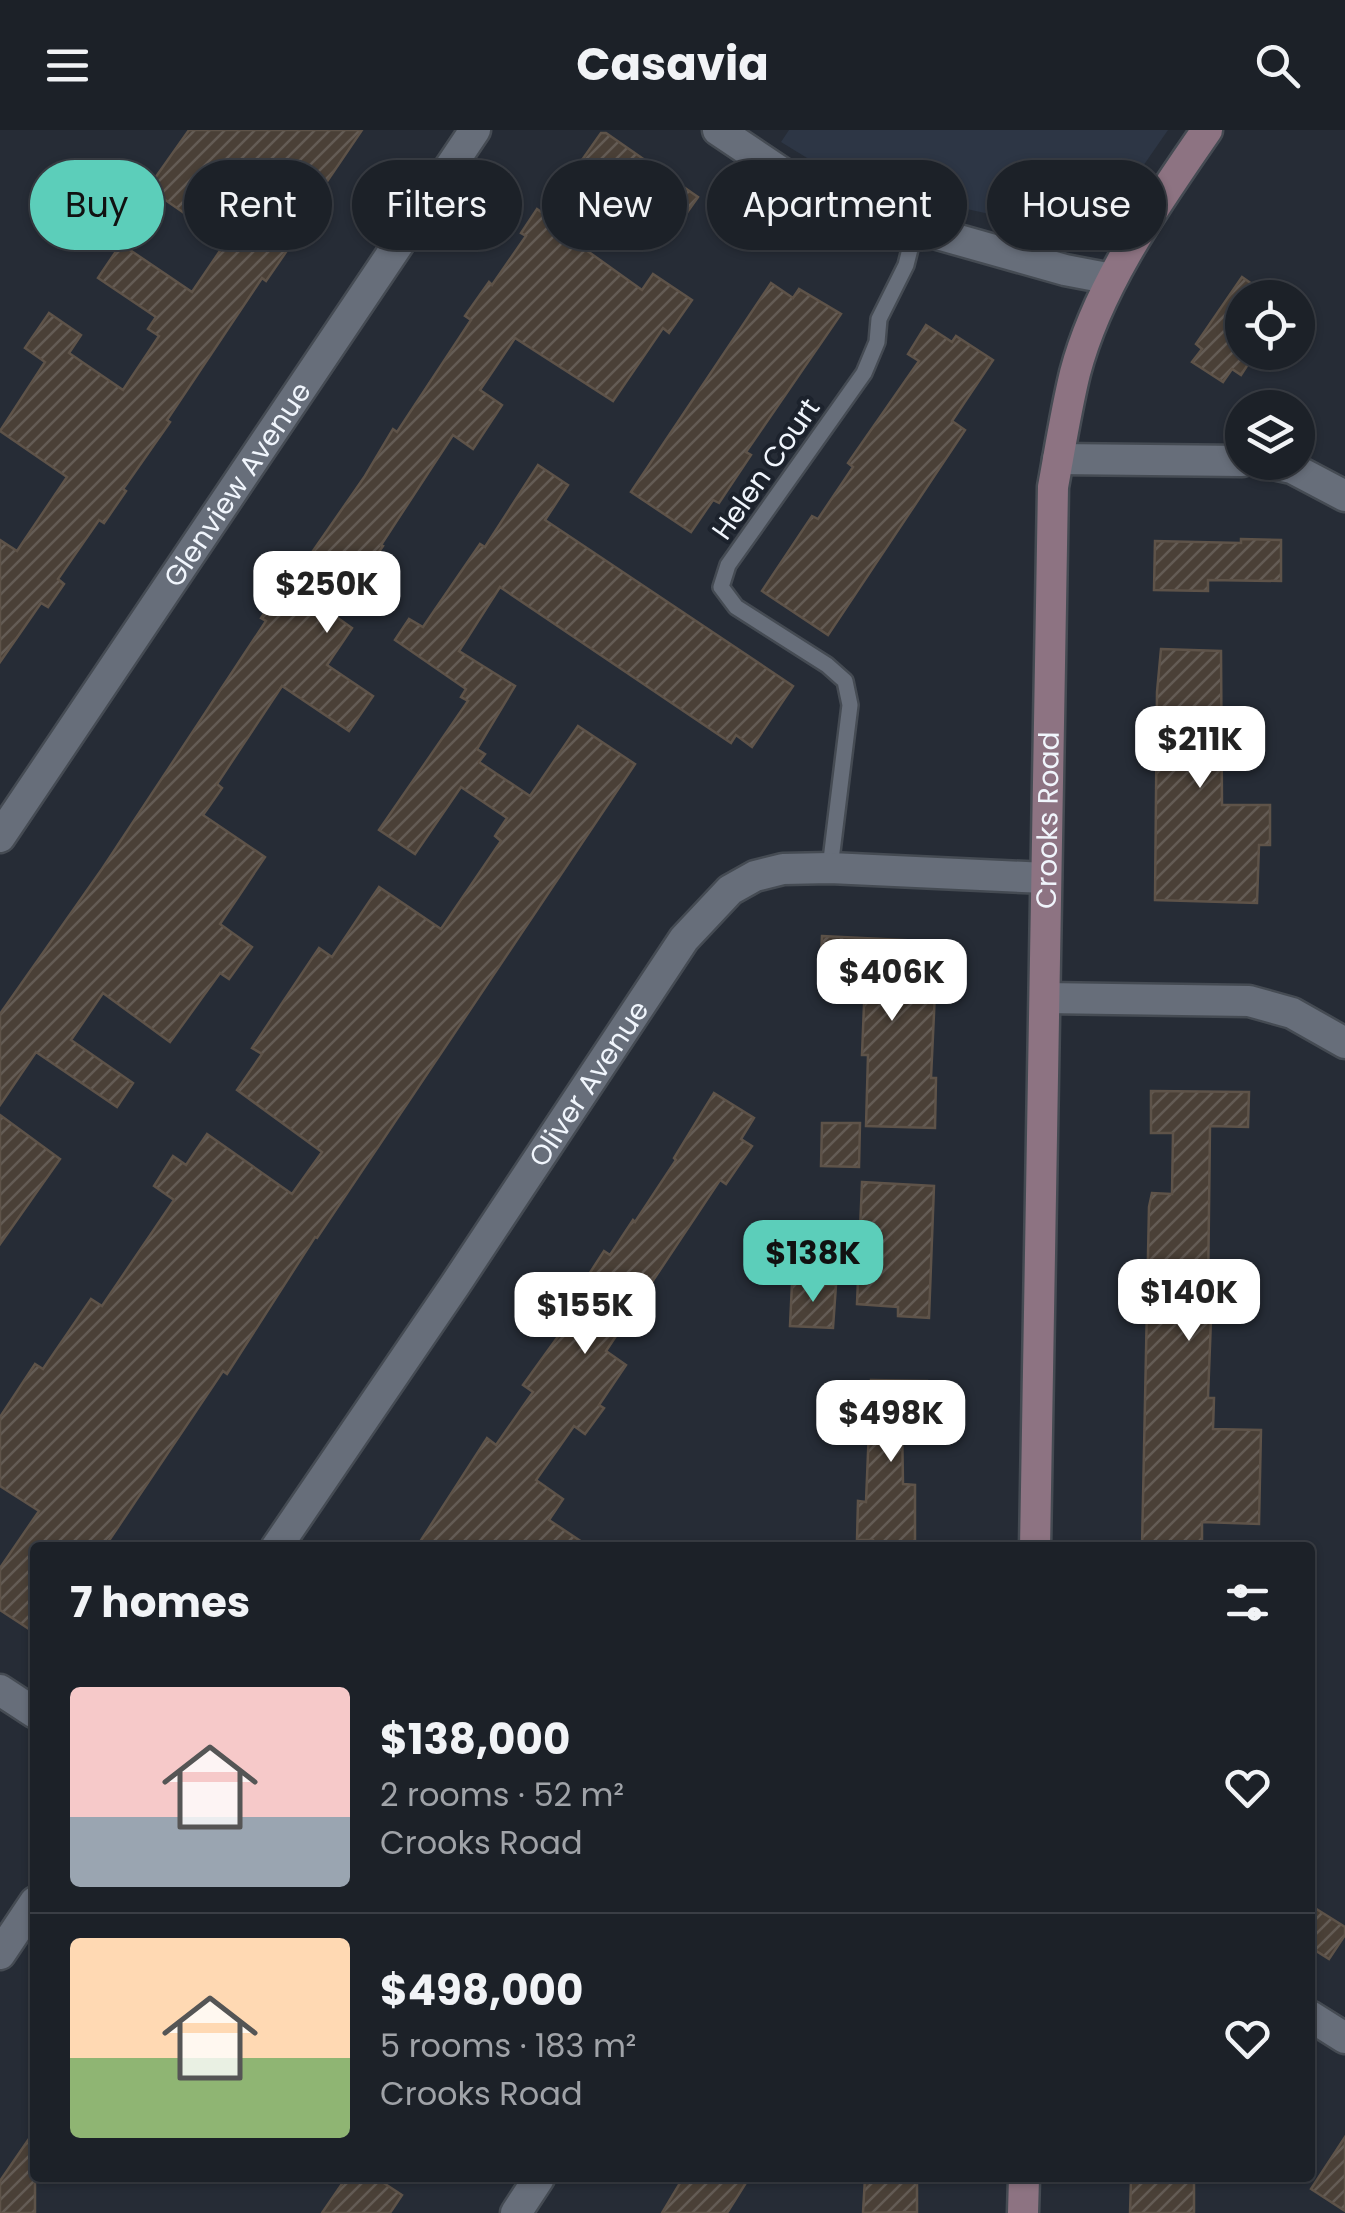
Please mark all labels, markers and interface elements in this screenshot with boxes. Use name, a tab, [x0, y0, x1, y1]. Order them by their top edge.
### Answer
text: Casavia	[576, 33, 769, 96]
icon: menu	[40, 38, 95, 93]
icon: search	[1250, 38, 1305, 93]
chip: Buy	[30, 160, 164, 250]
chip: Rent	[184, 160, 332, 250]
chip: Filters	[352, 160, 522, 250]
chip: New	[542, 160, 687, 250]
chip: Apartment	[707, 160, 967, 250]
chip: House	[987, 160, 1166, 250]
map controls	[1225, 280, 1315, 480]
button: locate	[1225, 280, 1315, 370]
street label: Glenview Avenue	[154, 374, 320, 595]
street label: Helen Court	[703, 390, 829, 548]
button: layers	[1225, 390, 1315, 480]
pin: $250K	[257, 551, 397, 636]
text: $250K	[275, 561, 379, 606]
pin: $211K	[1130, 706, 1270, 791]
text: $211K	[1157, 716, 1243, 761]
street label: Crooks Road	[1026, 731, 1068, 909]
pin: $406K	[822, 939, 962, 1024]
text: $406K	[839, 949, 945, 994]
street label: Oliver Avenue	[519, 992, 658, 1174]
pin: $138K	[743, 1220, 883, 1305]
text: $138K	[765, 1230, 861, 1275]
pin: $140K	[1119, 1259, 1259, 1344]
text: $140K	[1140, 1269, 1238, 1314]
pin: $155K	[515, 1272, 655, 1357]
text: $155K	[537, 1282, 634, 1327]
pin: $498K	[821, 1380, 961, 1465]
text: $498K	[838, 1390, 944, 1435]
text: 7 homes	[70, 1573, 250, 1632]
icon: filters	[1220, 1575, 1275, 1630]
text: $138,000	[380, 1710, 570, 1769]
icon: home	[150, 1727, 270, 1847]
icon: heart	[1220, 1760, 1275, 1815]
text: 2 rooms · 52 m²	[380, 1772, 624, 1817]
text: Crooks Road	[380, 1820, 583, 1865]
text: $498,000	[380, 1961, 583, 2020]
icon: home	[150, 1978, 270, 2098]
icon: heart	[1220, 2011, 1275, 2066]
text: 5 rooms · 183 m²	[380, 2023, 636, 2068]
text: Crooks Road	[380, 2071, 583, 2116]

